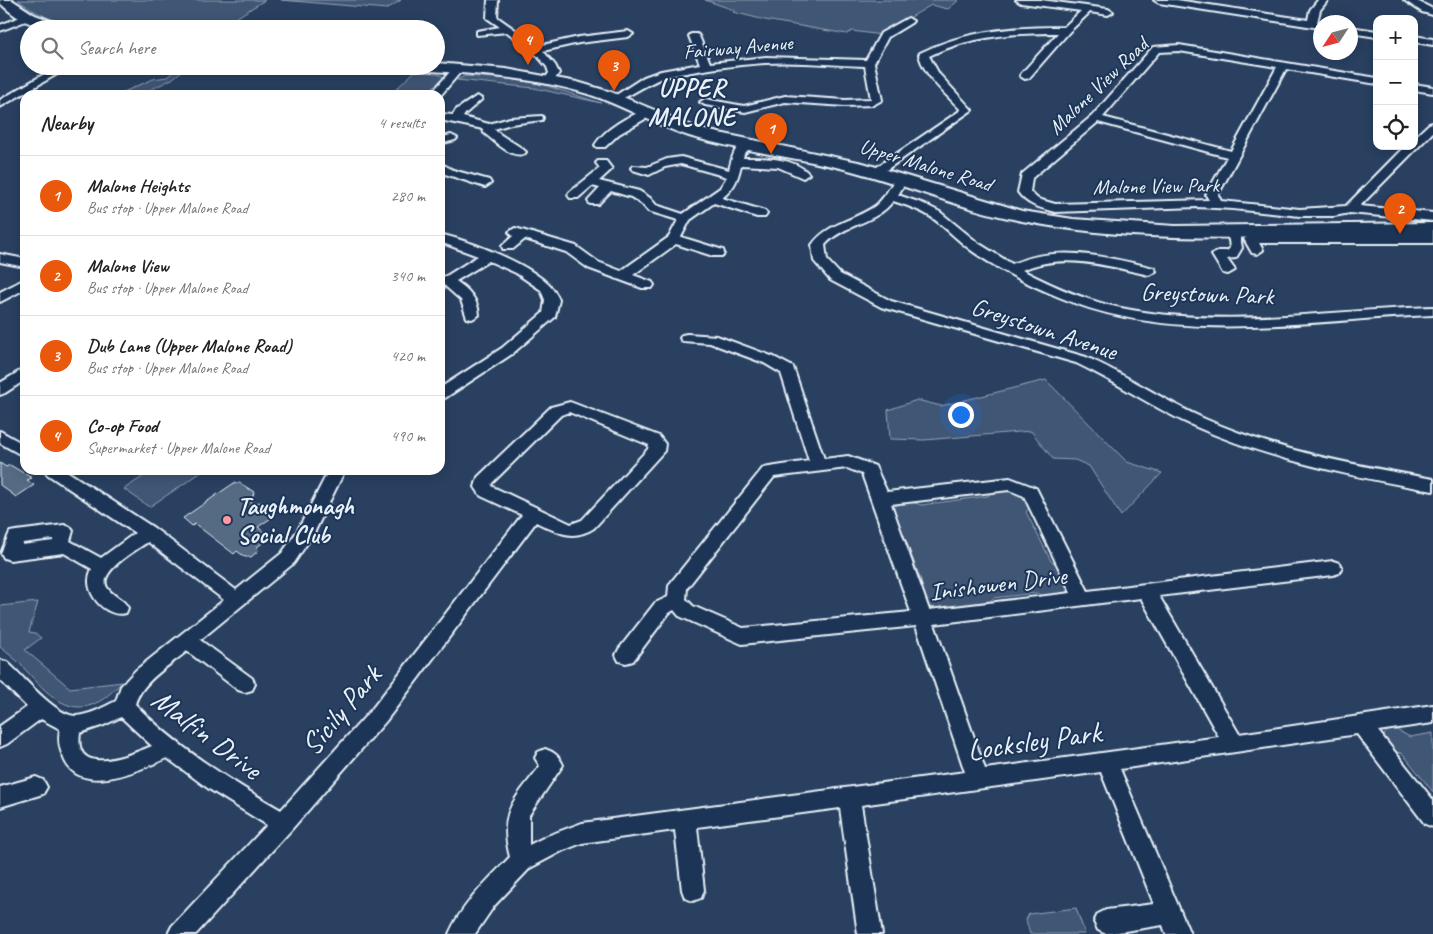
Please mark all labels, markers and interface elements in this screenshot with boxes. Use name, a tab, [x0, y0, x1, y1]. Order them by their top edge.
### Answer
north arrow	[1313, 15, 1358, 60]
map controls	[1373, 15, 1418, 150]
button: +	[1373, 15, 1418, 60]
search box	[20, 20, 445, 75]
pin: 4	[512, 24, 544, 65]
street label: Fairway Avenue	[682, 29, 795, 65]
street label: Malone View Road	[1043, 29, 1156, 140]
icon: search	[38, 34, 66, 62]
text: Search here	[78, 36, 155, 60]
pin: 3	[598, 50, 630, 91]
button: −	[1373, 60, 1418, 105]
district label: UPPER MALONE	[648, 72, 739, 133]
button: locate	[1373, 105, 1418, 150]
text: Nearby	[40, 110, 93, 136]
text: 4 results	[378, 113, 425, 133]
pin: 1	[755, 113, 787, 154]
street label: Upper Malone Road	[857, 133, 998, 198]
street label: Malone View Park	[1093, 172, 1221, 200]
text: Malone Heights	[87, 174, 189, 198]
text: 1	[52, 186, 60, 206]
text: 280 m	[391, 186, 425, 206]
pin: 2	[1384, 193, 1416, 234]
text: Bus stop · Upper Malone Road	[87, 198, 248, 218]
text: Malone View	[87, 254, 168, 278]
text: 2	[52, 266, 60, 286]
text: 340 m	[391, 266, 425, 286]
street label: Greystown Park	[1140, 276, 1276, 312]
text: Bus stop · Upper Malone Road	[87, 278, 248, 298]
street label: Greystown Avenue	[967, 290, 1123, 368]
text: Dub Lane (Upper Malone Road)	[87, 334, 292, 358]
text: 3	[52, 346, 60, 366]
text: 420 m	[391, 346, 425, 366]
text: Bus stop · Upper Malone Road	[87, 358, 248, 378]
your location	[948, 402, 974, 428]
text: Co-op Food	[87, 414, 158, 438]
text: 4	[52, 426, 60, 446]
text: 490 m	[391, 426, 425, 446]
text: Supermarket · Upper Malone Road	[87, 438, 270, 458]
place label: Taughmonagh Social Club	[237, 490, 354, 551]
marker: Taughmonagh Social Club	[221, 514, 233, 526]
street label: Inishowen Drive	[928, 560, 1070, 608]
street label: Sicily Park	[292, 655, 391, 763]
street label: Malfin Drive	[144, 680, 271, 789]
street label: Locksley Park	[965, 713, 1105, 769]

